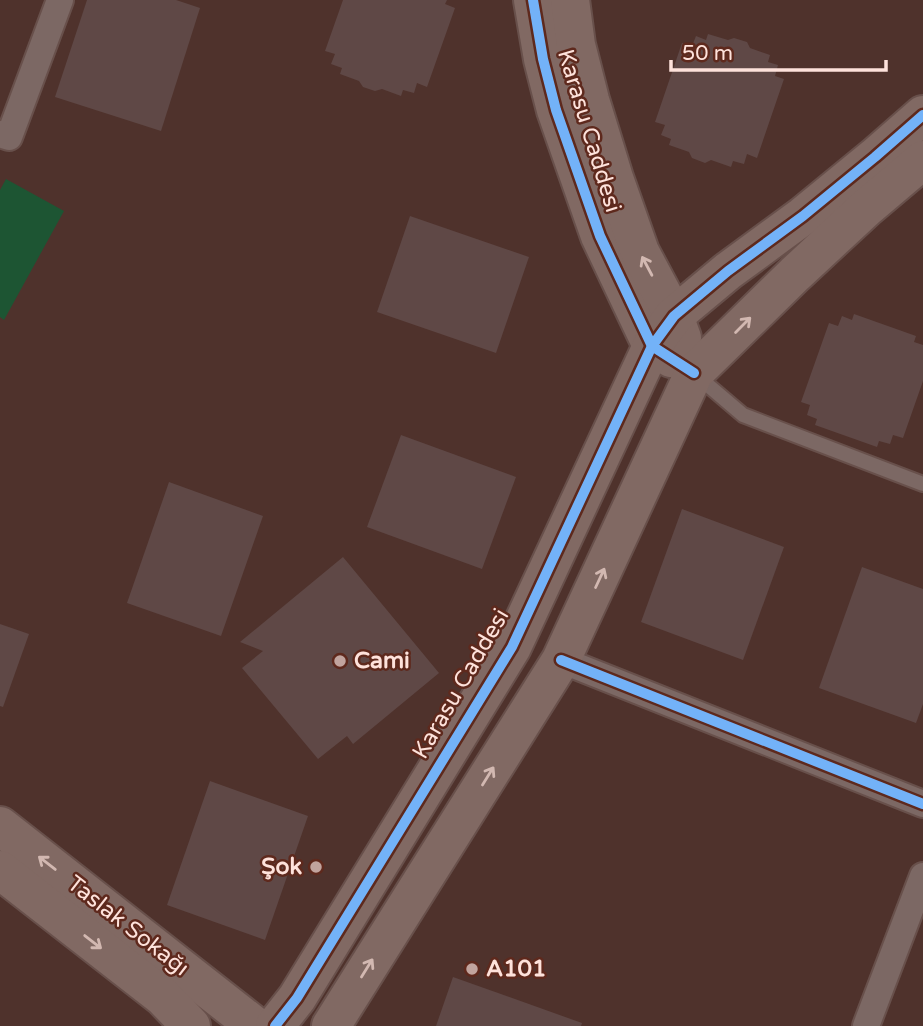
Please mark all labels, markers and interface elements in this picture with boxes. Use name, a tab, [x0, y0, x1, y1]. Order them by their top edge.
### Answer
scale bar	[671, 28, 886, 72]
text: 50 m	[682, 41, 733, 66]
street label: Karasu Caddesi	[551, 46, 627, 216]
one-way arrow	[640, 256, 653, 277]
one-way arrow	[734, 317, 751, 334]
one-way arrow	[593, 568, 607, 589]
street label: Karasu Caddesi	[407, 604, 515, 764]
place label: Cami	[354, 647, 410, 675]
marker: Cami	[332, 653, 348, 669]
one-way arrow	[482, 766, 496, 786]
place label: Şok	[261, 853, 302, 881]
one-way arrow	[39, 856, 57, 871]
marker: Şok	[308, 859, 324, 875]
street label: Taslak Sokağı	[61, 870, 195, 982]
one-way arrow	[83, 935, 101, 950]
place label: A101	[486, 955, 547, 983]
one-way arrow	[359, 959, 374, 978]
marker: A101	[464, 961, 480, 977]

